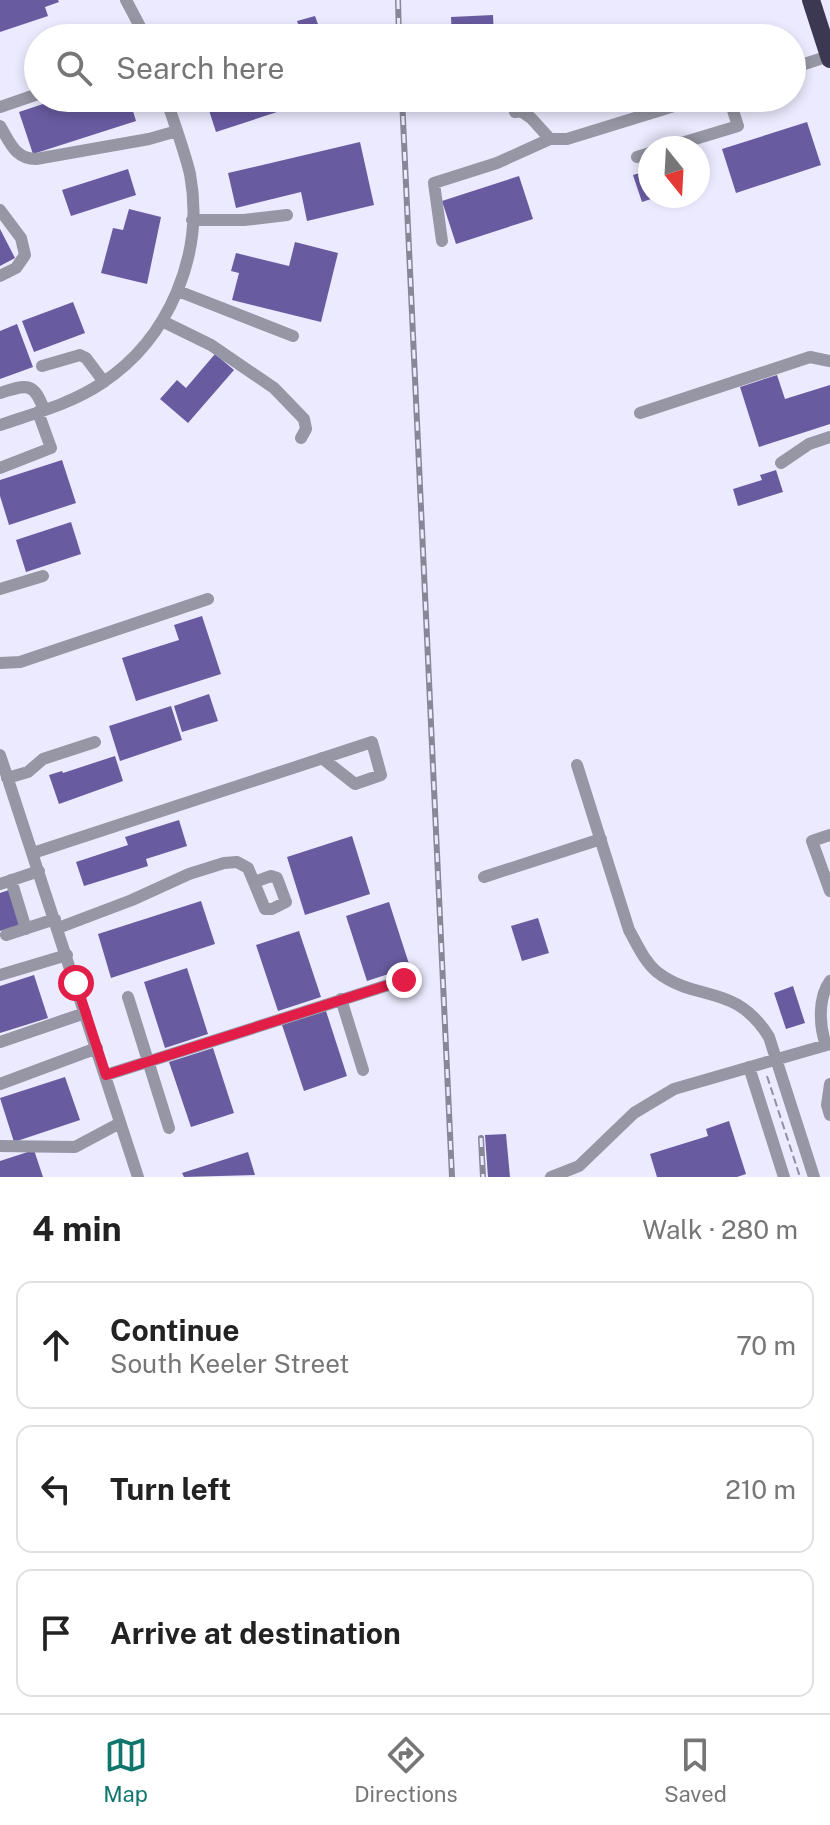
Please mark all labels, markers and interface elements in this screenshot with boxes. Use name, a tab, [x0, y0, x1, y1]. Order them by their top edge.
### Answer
search box	[24, 24, 806, 112]
icon: search	[52, 46, 96, 90]
text: Search here	[116, 50, 284, 86]
north arrow	[638, 136, 710, 208]
route end	[386, 962, 422, 998]
route start	[58, 965, 94, 1001]
text: 4 min	[32, 1209, 122, 1249]
text: Walk · 280 m	[642, 1214, 798, 1245]
text: Continue	[110, 1312, 240, 1348]
icon: ahead	[34, 1323, 78, 1367]
text: 70 m	[736, 1330, 796, 1361]
text: South Keeler Street	[110, 1348, 349, 1379]
icon: left	[34, 1467, 78, 1511]
text: Turn left	[110, 1471, 231, 1507]
text: 210 m	[725, 1474, 796, 1505]
icon: arrive	[34, 1611, 78, 1655]
text: Arrive at destination	[110, 1615, 401, 1651]
tab: Map	[103, 1733, 148, 1807]
tab: Directions	[354, 1733, 458, 1807]
tab: Saved	[664, 1733, 727, 1807]

